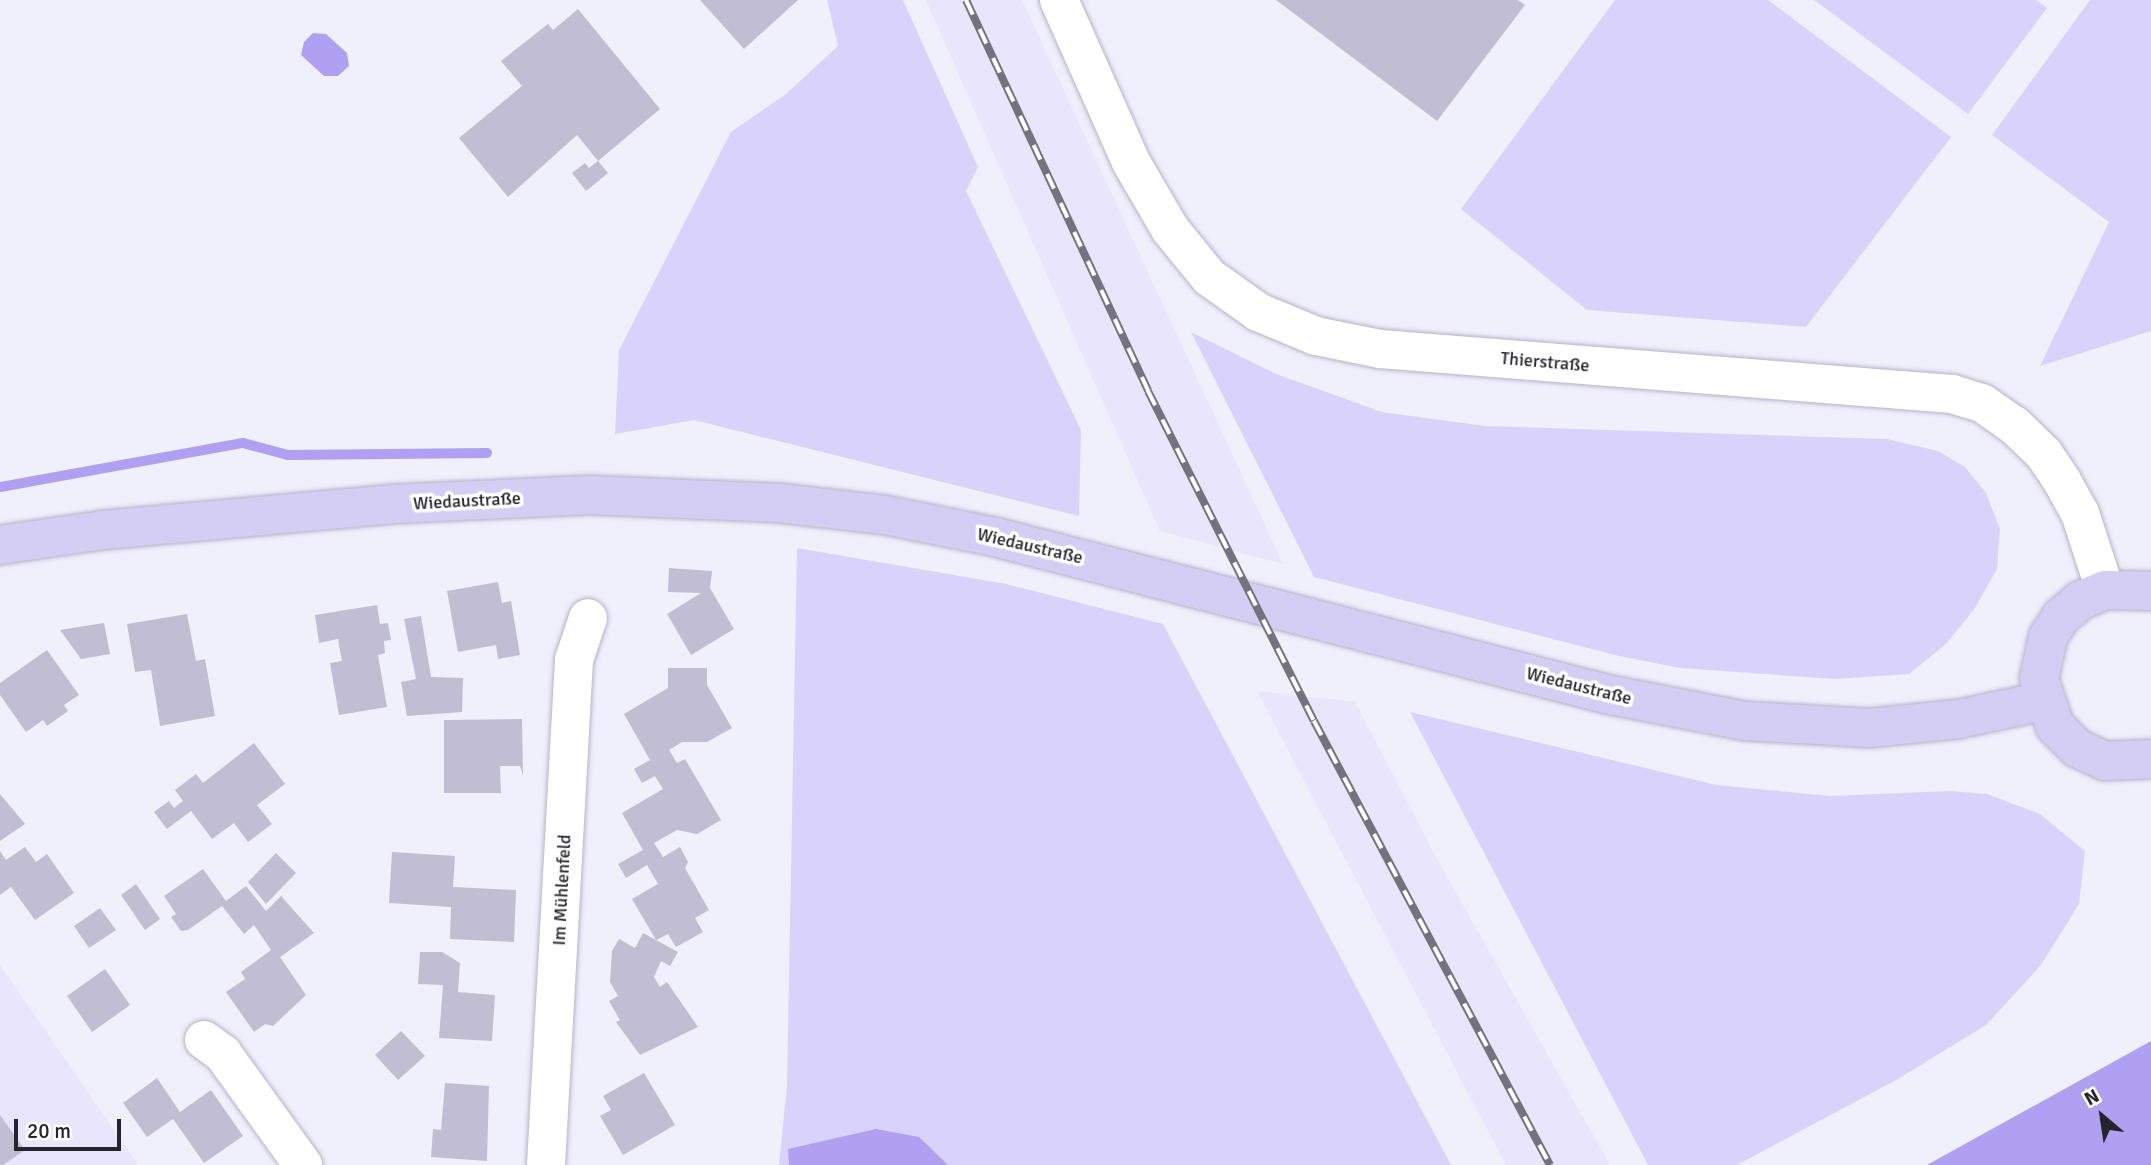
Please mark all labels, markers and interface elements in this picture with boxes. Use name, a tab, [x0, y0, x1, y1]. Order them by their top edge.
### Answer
street label: Thierstraße	[1500, 347, 1590, 377]
street label: Wiedaustraße	[413, 487, 521, 515]
street label: Wiedaustraße	[975, 523, 1085, 569]
street label: Wiedaustraße	[1524, 662, 1634, 710]
street label: Im Mühlenfeld	[548, 834, 576, 946]
north arrow	[2067, 1081, 2137, 1151]
text: N	[2080, 1084, 2103, 1111]
scale bar	[18, 1106, 124, 1150]
text: 20 m	[27, 1118, 71, 1144]

